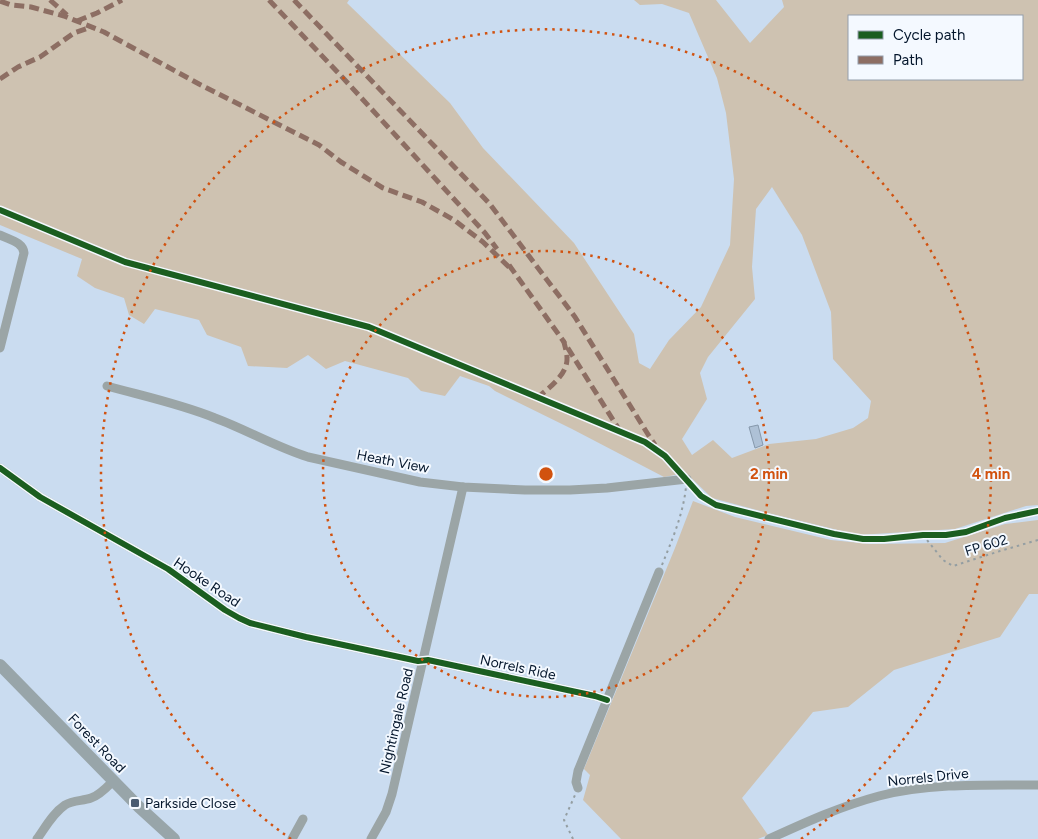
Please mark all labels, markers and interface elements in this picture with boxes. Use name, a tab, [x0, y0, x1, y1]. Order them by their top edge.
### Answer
legend	[848, 15, 1023, 80]
text: Cycle path	[893, 26, 965, 44]
text: Path	[893, 51, 923, 69]
street label: Heath View	[355, 446, 430, 477]
centre of rings	[537, 465, 555, 483]
text: 2 min	[750, 465, 788, 483]
text: 4 min	[972, 465, 1010, 483]
street label: FP 602	[963, 531, 1010, 560]
street label: Hooke Road	[170, 554, 243, 611]
street label: Norrels Ride	[478, 651, 558, 684]
street label: Nightingale Road	[376, 666, 417, 776]
street label: Forest Road	[64, 710, 129, 776]
street label: Norrels Drive	[887, 765, 970, 790]
place label: Parkside Close	[145, 795, 237, 812]
marker: Parkside Close	[129, 797, 141, 809]

